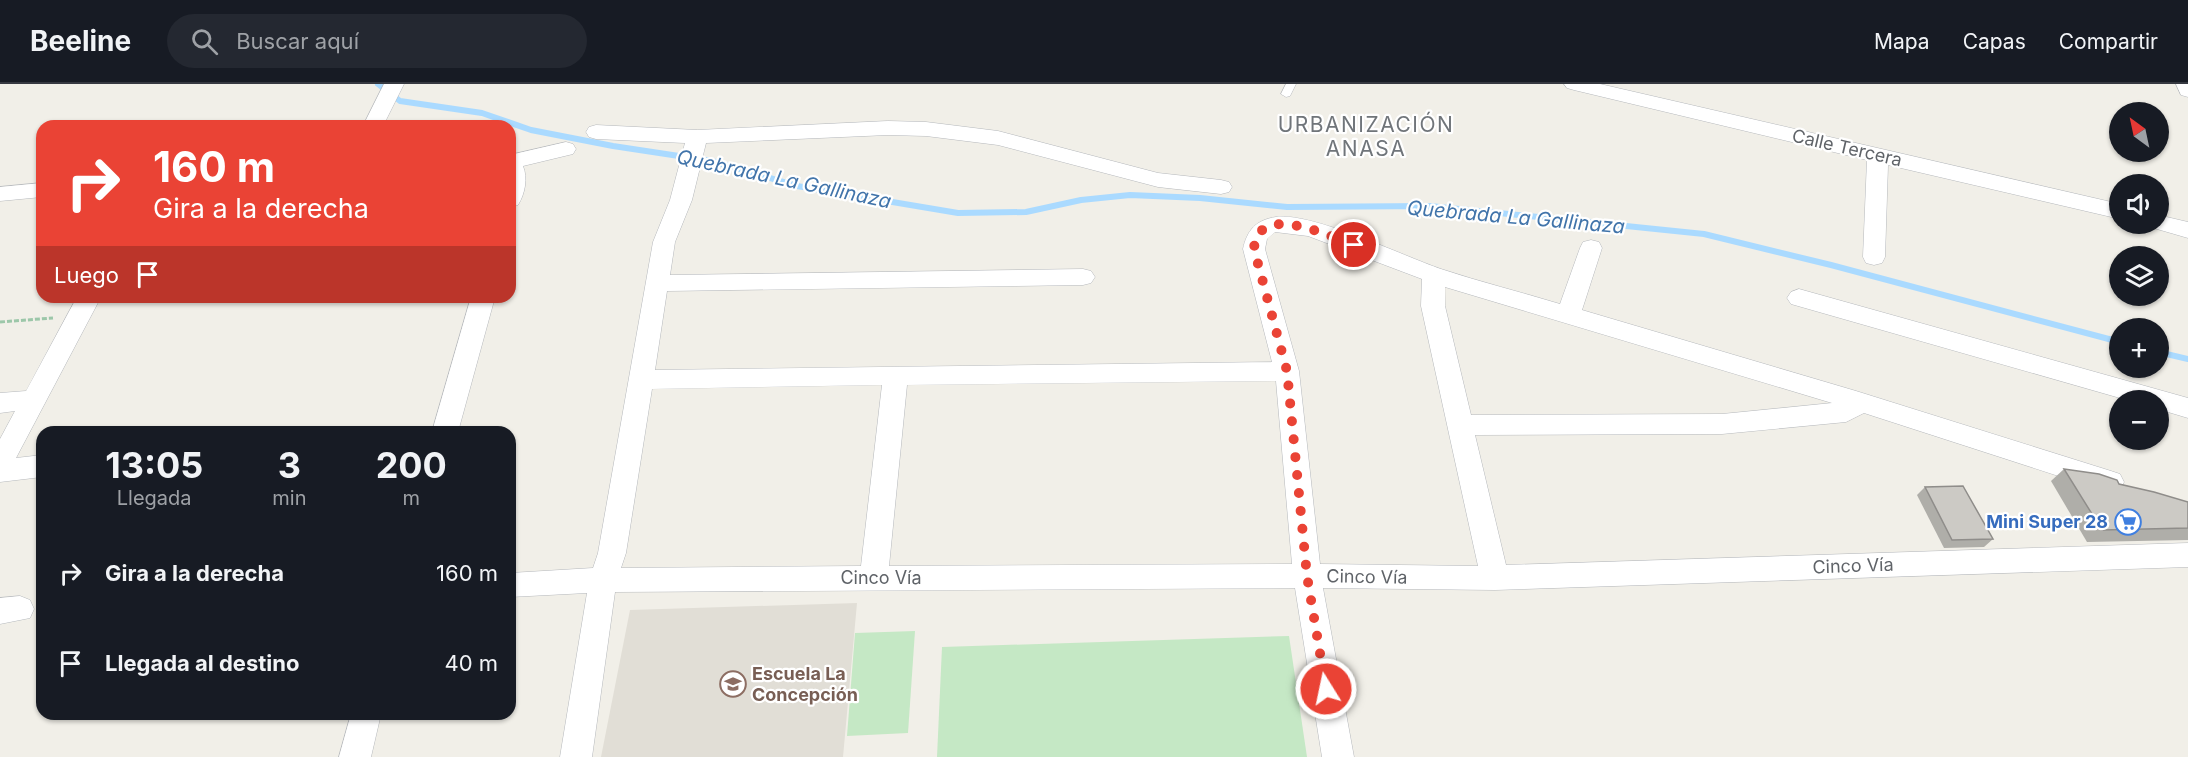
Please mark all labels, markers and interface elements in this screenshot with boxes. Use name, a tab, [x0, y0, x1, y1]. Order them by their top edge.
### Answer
search box	[167, 14, 587, 68]
text: Beeline	[30, 24, 131, 58]
icon: search	[188, 25, 221, 58]
text: Buscar aquí	[236, 28, 359, 54]
text: Mapa	[1874, 29, 1930, 54]
text: Capas	[1963, 29, 2026, 54]
text: Compartir	[2059, 29, 2158, 54]
north arrow	[2109, 102, 2169, 162]
map controls	[2109, 102, 2169, 450]
district label: URBANIZACIÓN ANASA	[1278, 111, 1454, 161]
street label: Calle Tercera	[1790, 125, 1904, 170]
text: 160 m	[153, 141, 275, 192]
icon: right	[54, 144, 132, 222]
water label: Quebrada La Gallinaza	[675, 145, 893, 213]
button: sound	[2109, 174, 2169, 234]
text: Gira a la derecha	[153, 192, 369, 225]
water label: Quebrada La Gallinaza	[1406, 196, 1626, 238]
pin	[1328, 219, 1379, 270]
icon: arrive	[1337, 228, 1370, 261]
button: layers	[2109, 246, 2169, 306]
icon: arrive	[131, 258, 164, 291]
text: Luego	[54, 262, 119, 288]
button: +	[2109, 318, 2169, 378]
button: −	[2109, 390, 2169, 450]
text: 13:05	[105, 443, 203, 487]
text: 3	[278, 443, 301, 487]
text: 200	[376, 443, 447, 487]
text: Llegada	[117, 486, 192, 510]
text: min	[272, 486, 307, 510]
text: m	[402, 486, 420, 510]
supermarket icon: Mini Super 28	[2113, 507, 2143, 537]
place label: Mini Super 28	[1986, 511, 2108, 532]
street label: Cinco Vía	[1812, 554, 1894, 577]
icon: right	[54, 557, 87, 590]
text: Gira a la derecha	[105, 560, 284, 586]
text: 160 m	[436, 560, 498, 586]
street label: Cinco Vía	[1326, 565, 1408, 588]
street label: Cinco Vía	[840, 567, 922, 588]
icon: arrive	[54, 647, 87, 680]
text: Llegada al destino	[105, 650, 299, 676]
text: 40 m	[444, 650, 498, 676]
position arrow	[1294, 657, 1358, 721]
place label: Escuela La Concepción	[752, 663, 858, 705]
school or university icon: Escuela La Concepción	[718, 669, 748, 699]

